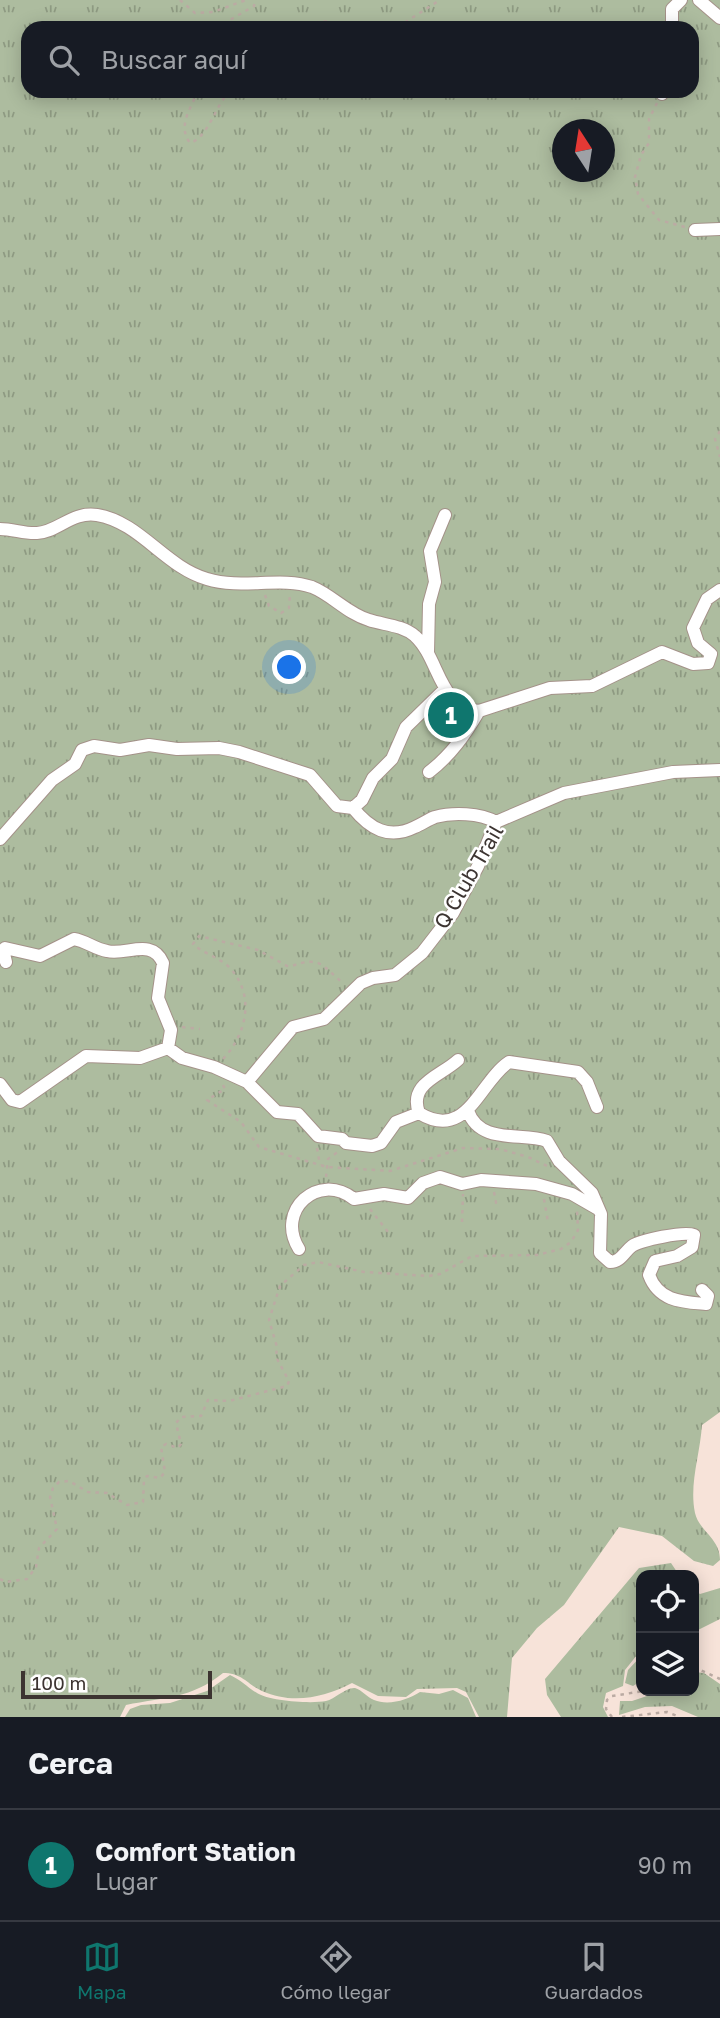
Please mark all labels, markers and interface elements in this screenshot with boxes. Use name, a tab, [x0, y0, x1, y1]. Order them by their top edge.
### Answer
search box	[21, 21, 699, 98]
icon: search	[45, 41, 83, 79]
text: Buscar aquí	[101, 44, 247, 75]
north arrow	[552, 119, 615, 182]
your location	[272, 650, 306, 684]
pin: 1	[428, 689, 474, 741]
street label: Q Club Trail	[428, 820, 508, 933]
map controls	[636, 1570, 699, 1696]
button: locate	[636, 1570, 699, 1633]
button: layers	[636, 1633, 699, 1696]
scale bar	[21, 1668, 212, 1700]
text: 100 m	[32, 1671, 86, 1694]
text: Cerca	[28, 1745, 113, 1781]
text: Comfort Station	[95, 1836, 296, 1867]
text: 1	[45, 1851, 57, 1879]
text: 90 m	[638, 1851, 692, 1879]
text: Lugar	[95, 1867, 158, 1895]
tab: Mapa	[77, 1938, 126, 2003]
tab: Cómo llegar	[280, 1938, 391, 2003]
tab: Guardados	[545, 1938, 643, 2003]

